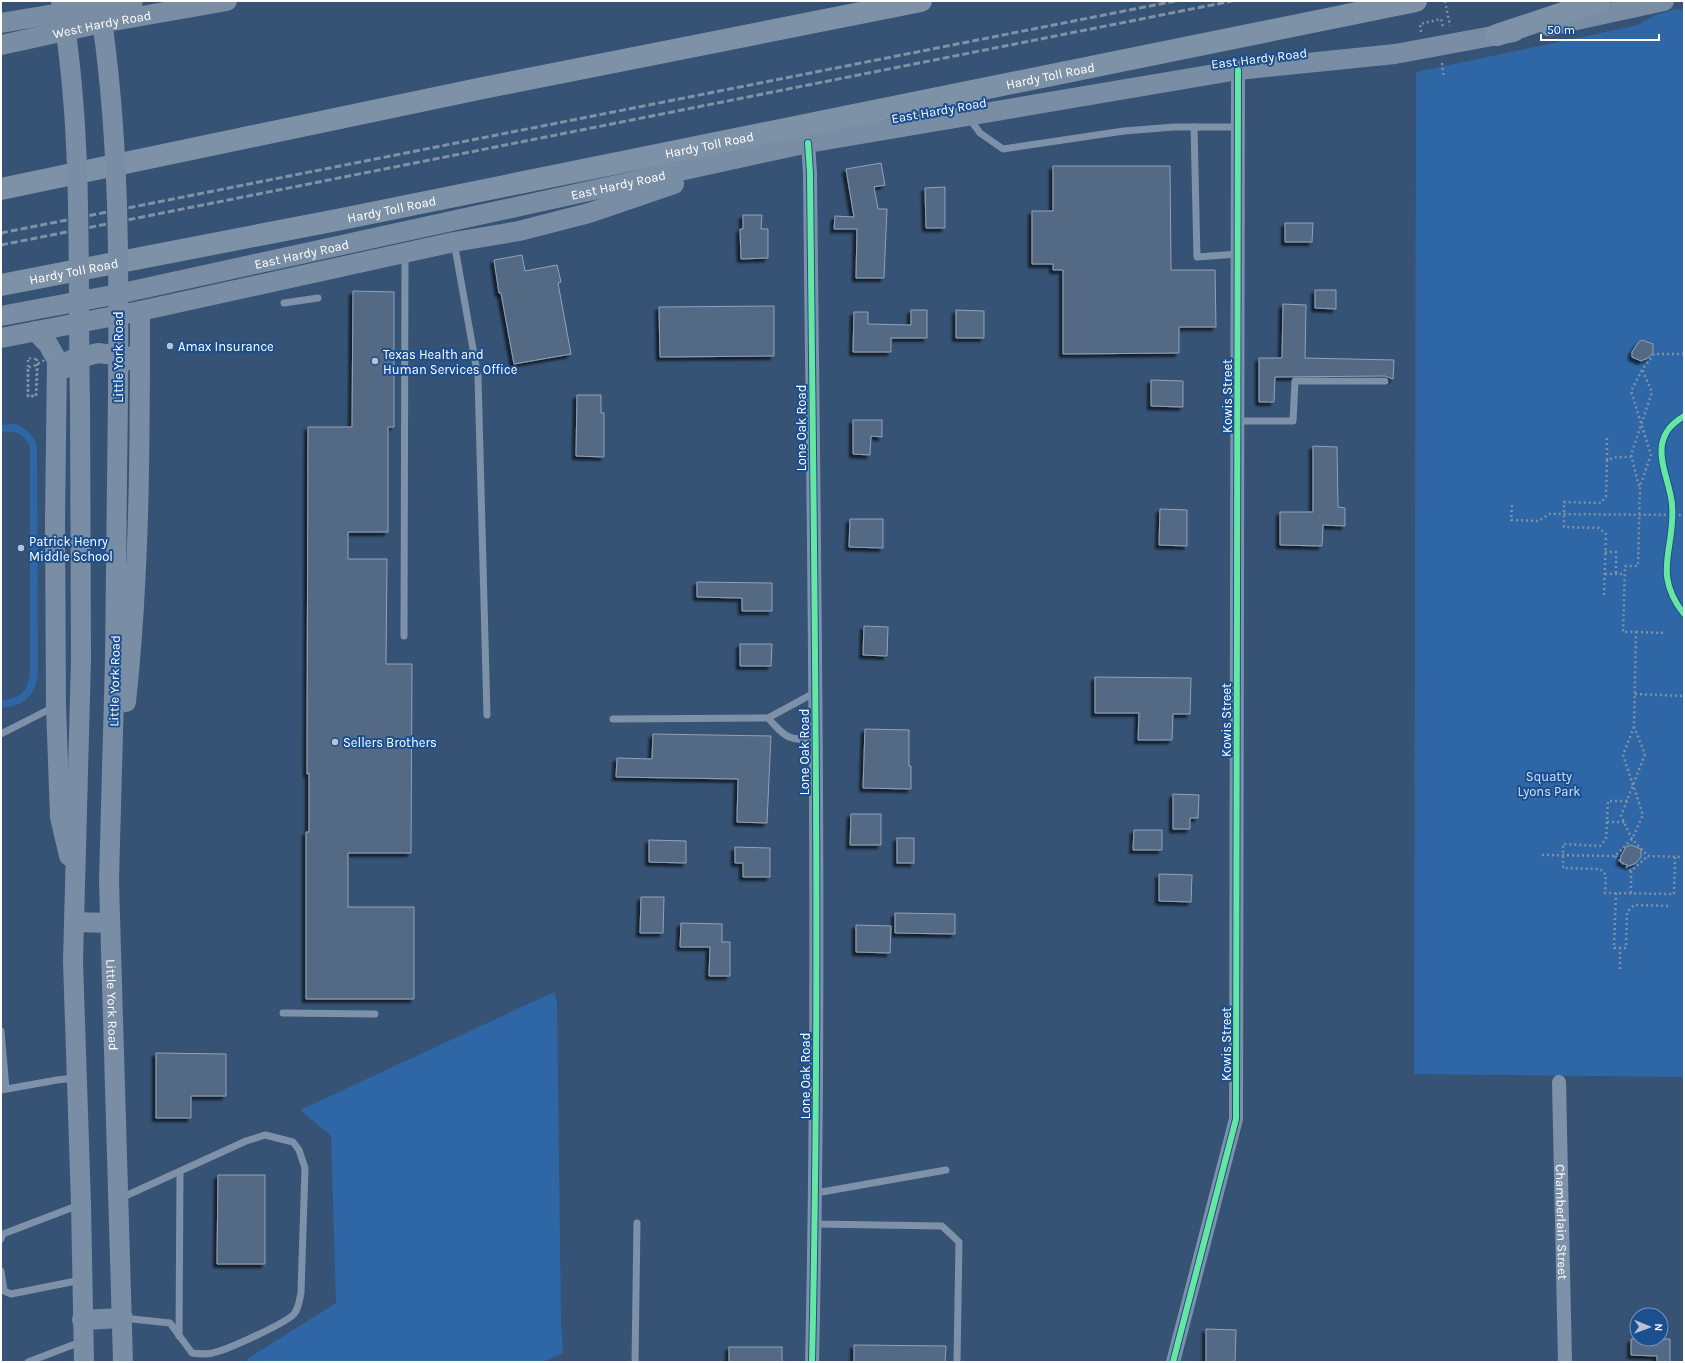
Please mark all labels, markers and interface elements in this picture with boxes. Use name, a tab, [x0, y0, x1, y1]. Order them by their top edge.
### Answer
street label: West Hardy Road	[51, 7, 152, 42]
scale bar	[1541, 16, 1659, 42]
text: 50 m	[1547, 23, 1575, 37]
street label: East Hardy Road	[1210, 45, 1308, 72]
street label: Hardy Toll Road	[1005, 59, 1096, 92]
street label: East Hardy Road	[890, 95, 988, 126]
street label: Hardy Toll Road	[664, 129, 755, 161]
street label: East Hardy Road	[569, 167, 667, 203]
street label: Hardy Toll Road	[346, 193, 438, 226]
street label: East Hardy Road	[253, 237, 351, 272]
street label: Hardy Toll Road	[28, 255, 120, 287]
street label: Little York Road	[111, 311, 126, 403]
place label: Amax Insurance	[178, 339, 274, 354]
marker: Amax Insurance	[165, 341, 175, 351]
place label: Texas Health and Human Services Office	[383, 347, 518, 377]
marker: Texas Health and Human Services Office	[370, 356, 380, 366]
street label: Kowis Street	[1220, 359, 1235, 433]
street label: Lone Oak Road	[794, 385, 809, 471]
place label: Patrick Henry Middle School	[29, 534, 113, 564]
marker: Patrick Henry Middle School	[16, 543, 26, 553]
street label: Little York Road	[106, 635, 123, 727]
street label: Kowis Street	[1219, 683, 1234, 757]
street label: Lone Oak Road	[797, 709, 812, 795]
place label: Sellers Brothers	[343, 735, 437, 750]
marker: Sellers Brothers	[330, 737, 340, 747]
park label: Squatty Lyons Park	[1517, 769, 1581, 799]
street label: Little York Road	[103, 959, 121, 1051]
street label: Kowis Street	[1219, 1007, 1234, 1081]
street label: Lone Oak Road	[798, 1033, 813, 1119]
street label: Chamberlain Street	[1553, 1164, 1570, 1280]
north arrow	[1629, 1307, 1669, 1347]
text: N	[1652, 1323, 1665, 1331]

